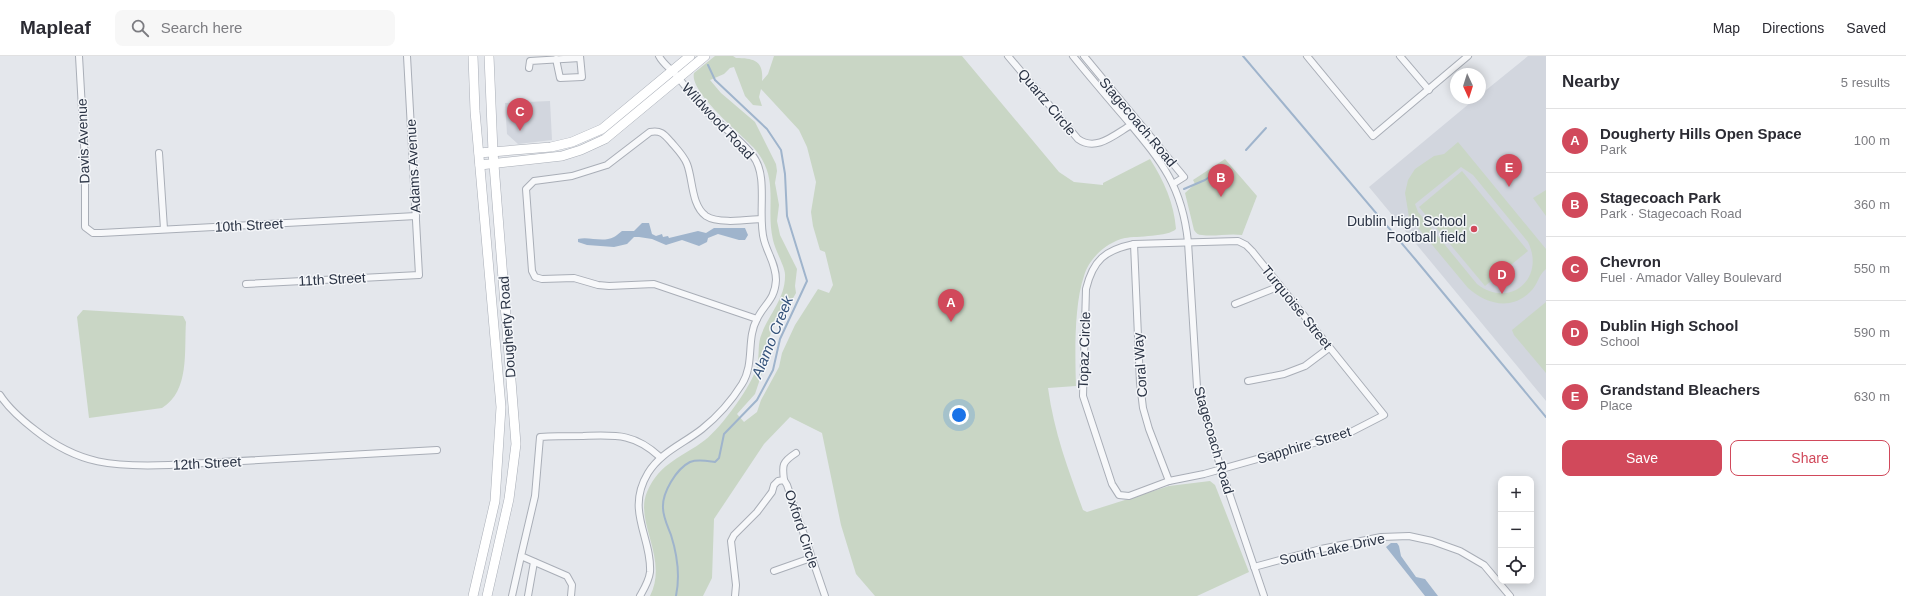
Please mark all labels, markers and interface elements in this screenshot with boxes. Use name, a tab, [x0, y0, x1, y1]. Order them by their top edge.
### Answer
search box	[115, 10, 395, 46]
text: Mapleaf	[20, 17, 91, 38]
icon: search	[129, 17, 151, 39]
text: Search here	[161, 19, 242, 36]
text: Map	[1713, 20, 1740, 36]
text: Directions	[1762, 20, 1824, 36]
text: Saved	[1846, 20, 1886, 36]
street label: Quartz Circle	[1015, 66, 1080, 139]
north arrow	[1450, 68, 1486, 104]
text: Nearby	[1562, 72, 1620, 91]
street label: Stagecoach Road	[1096, 74, 1180, 170]
text: 5 results	[1841, 75, 1890, 90]
street label: Wildwood Road	[679, 80, 757, 162]
street label: Davis Avenue	[74, 98, 92, 184]
pin: C	[507, 98, 533, 131]
street label: Adams Avenue	[403, 118, 423, 213]
text: Dougherty Hills Open Space	[1600, 125, 1802, 142]
text: A	[1570, 133, 1580, 148]
text: 100 m	[1854, 133, 1890, 148]
text: Park	[1600, 142, 1627, 157]
pin: E	[1496, 154, 1522, 187]
pin: B	[1208, 164, 1234, 197]
text: Stagecoach Park	[1600, 189, 1721, 206]
text: B	[1570, 197, 1580, 212]
text: 360 m	[1854, 197, 1890, 212]
text: Park · Stagecoach Road	[1600, 206, 1742, 221]
place label: Dublin High School Football field	[1347, 213, 1466, 245]
street label: 10th Street	[214, 215, 284, 235]
marker: Dublin High School Football field	[1469, 224, 1479, 234]
text: Chevron	[1600, 253, 1661, 270]
pin: D	[1489, 261, 1515, 294]
text: C	[1570, 261, 1580, 276]
text: 550 m	[1854, 261, 1890, 276]
street label: Turquoise Street	[1258, 262, 1336, 352]
street label: 11th Street	[298, 269, 366, 289]
text: Fuel · Amador Valley Boulevard	[1600, 270, 1782, 285]
street label: Dougherty Road	[495, 276, 519, 378]
pin: A	[938, 289, 964, 322]
water label: Alamo Creek	[748, 292, 797, 381]
street label: Topaz Circle	[1075, 311, 1093, 389]
text: Dublin High School	[1600, 317, 1738, 334]
text: D	[1570, 325, 1580, 340]
text: 590 m	[1854, 325, 1890, 340]
street label: Coral Way	[1130, 332, 1150, 398]
text: School	[1600, 334, 1640, 349]
text: Grandstand Bleachers	[1600, 381, 1760, 398]
street label: Stagecoach Road	[1191, 384, 1237, 496]
text: E	[1571, 389, 1579, 404]
text: 630 m	[1854, 389, 1890, 404]
text: Place	[1600, 398, 1633, 413]
your location	[949, 405, 969, 425]
street label: Sapphire Street	[1255, 423, 1353, 467]
button: Save	[1562, 440, 1722, 476]
button: Share	[1730, 440, 1890, 476]
street label: 12th Street	[172, 453, 242, 473]
map controls	[1498, 476, 1534, 584]
button: +	[1498, 476, 1534, 512]
street label: Oxford Circle	[782, 488, 822, 571]
button: −	[1498, 512, 1534, 548]
street label: South Lake Drive	[1278, 530, 1386, 568]
button: locate	[1498, 548, 1534, 584]

